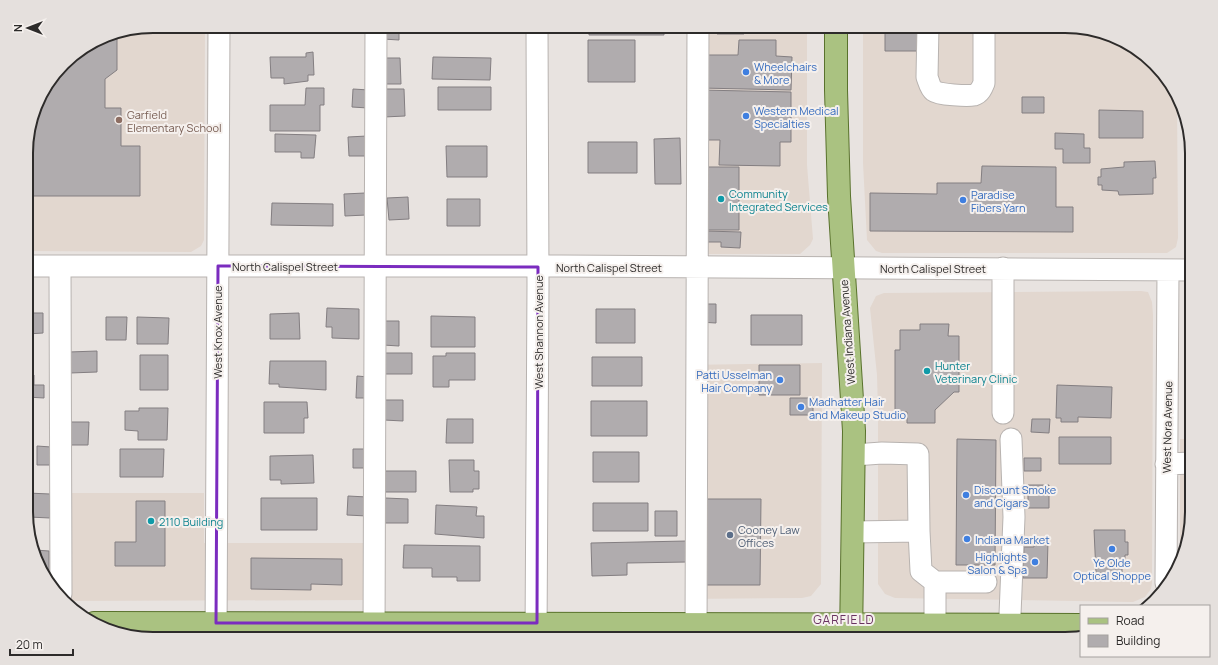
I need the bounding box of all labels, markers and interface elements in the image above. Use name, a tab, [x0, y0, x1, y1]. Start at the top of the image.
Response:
north arrow	[8, 8, 48, 48]
text: N	[10, 24, 25, 32]
place label: Wheelchairs & More	[754, 59, 817, 87]
marker: Wheelchairs & More	[741, 67, 751, 77]
place label: Western Medical Specialties	[754, 103, 839, 131]
place label: Garfield Elementary School	[127, 107, 222, 135]
marker: Western Medical Specialties	[741, 111, 751, 121]
marker: Garfield Elementary School	[114, 115, 124, 125]
place label: Community Integrated Services	[729, 186, 828, 214]
place label: Paradise Fibers Yarn	[971, 187, 1026, 215]
marker: Community Integrated Services	[716, 194, 726, 204]
marker: Paradise Fibers Yarn	[958, 195, 968, 205]
street label: North Calispel Street	[232, 259, 338, 274]
street label: North Calispel Street	[556, 260, 662, 275]
street label: North Calispel Street	[880, 261, 986, 276]
street label: West Shannon Avenue	[531, 275, 546, 389]
street label: West Indiana Avenue	[836, 278, 858, 385]
street label: West Knox Avenue	[210, 285, 225, 379]
place label: Hunter Veterinary Clinic	[935, 358, 1017, 386]
marker: Hunter Veterinary Clinic	[922, 366, 932, 376]
place label: Patti Usselman Hair Company	[696, 367, 772, 395]
marker: Patti Usselman Hair Company	[775, 375, 785, 385]
street label: West Nora Avenue	[1159, 380, 1175, 473]
place label: Madhatter Hair and Makeup Studio	[809, 394, 907, 422]
marker: Madhatter Hair and Makeup Studio	[796, 402, 806, 412]
place label: Discount Smoke and Cigars	[974, 482, 1057, 510]
marker: Discount Smoke and Cigars	[961, 490, 971, 500]
place label: 2110 Building	[159, 514, 223, 529]
marker: 2110 Building	[146, 516, 156, 526]
place label: Cooney Law Offices	[738, 522, 800, 550]
marker: Cooney Law Offices	[725, 530, 735, 540]
place label: Indiana Market	[975, 532, 1050, 547]
marker: Indiana Market	[962, 534, 972, 544]
marker: Ye Olde Optical Shoppe	[1107, 544, 1117, 554]
place label: Highlights Salon & Spa	[968, 549, 1027, 577]
place label: Ye Olde Optical Shoppe	[1073, 555, 1151, 583]
marker: Highlights Salon & Spa	[1030, 557, 1040, 567]
legend	[1080, 605, 1210, 657]
district label: GARFIELD	[813, 611, 875, 628]
text: Road	[1116, 612, 1144, 629]
scale bar	[10, 631, 73, 657]
text: Building	[1116, 632, 1160, 649]
text: 20 m	[16, 636, 43, 653]

